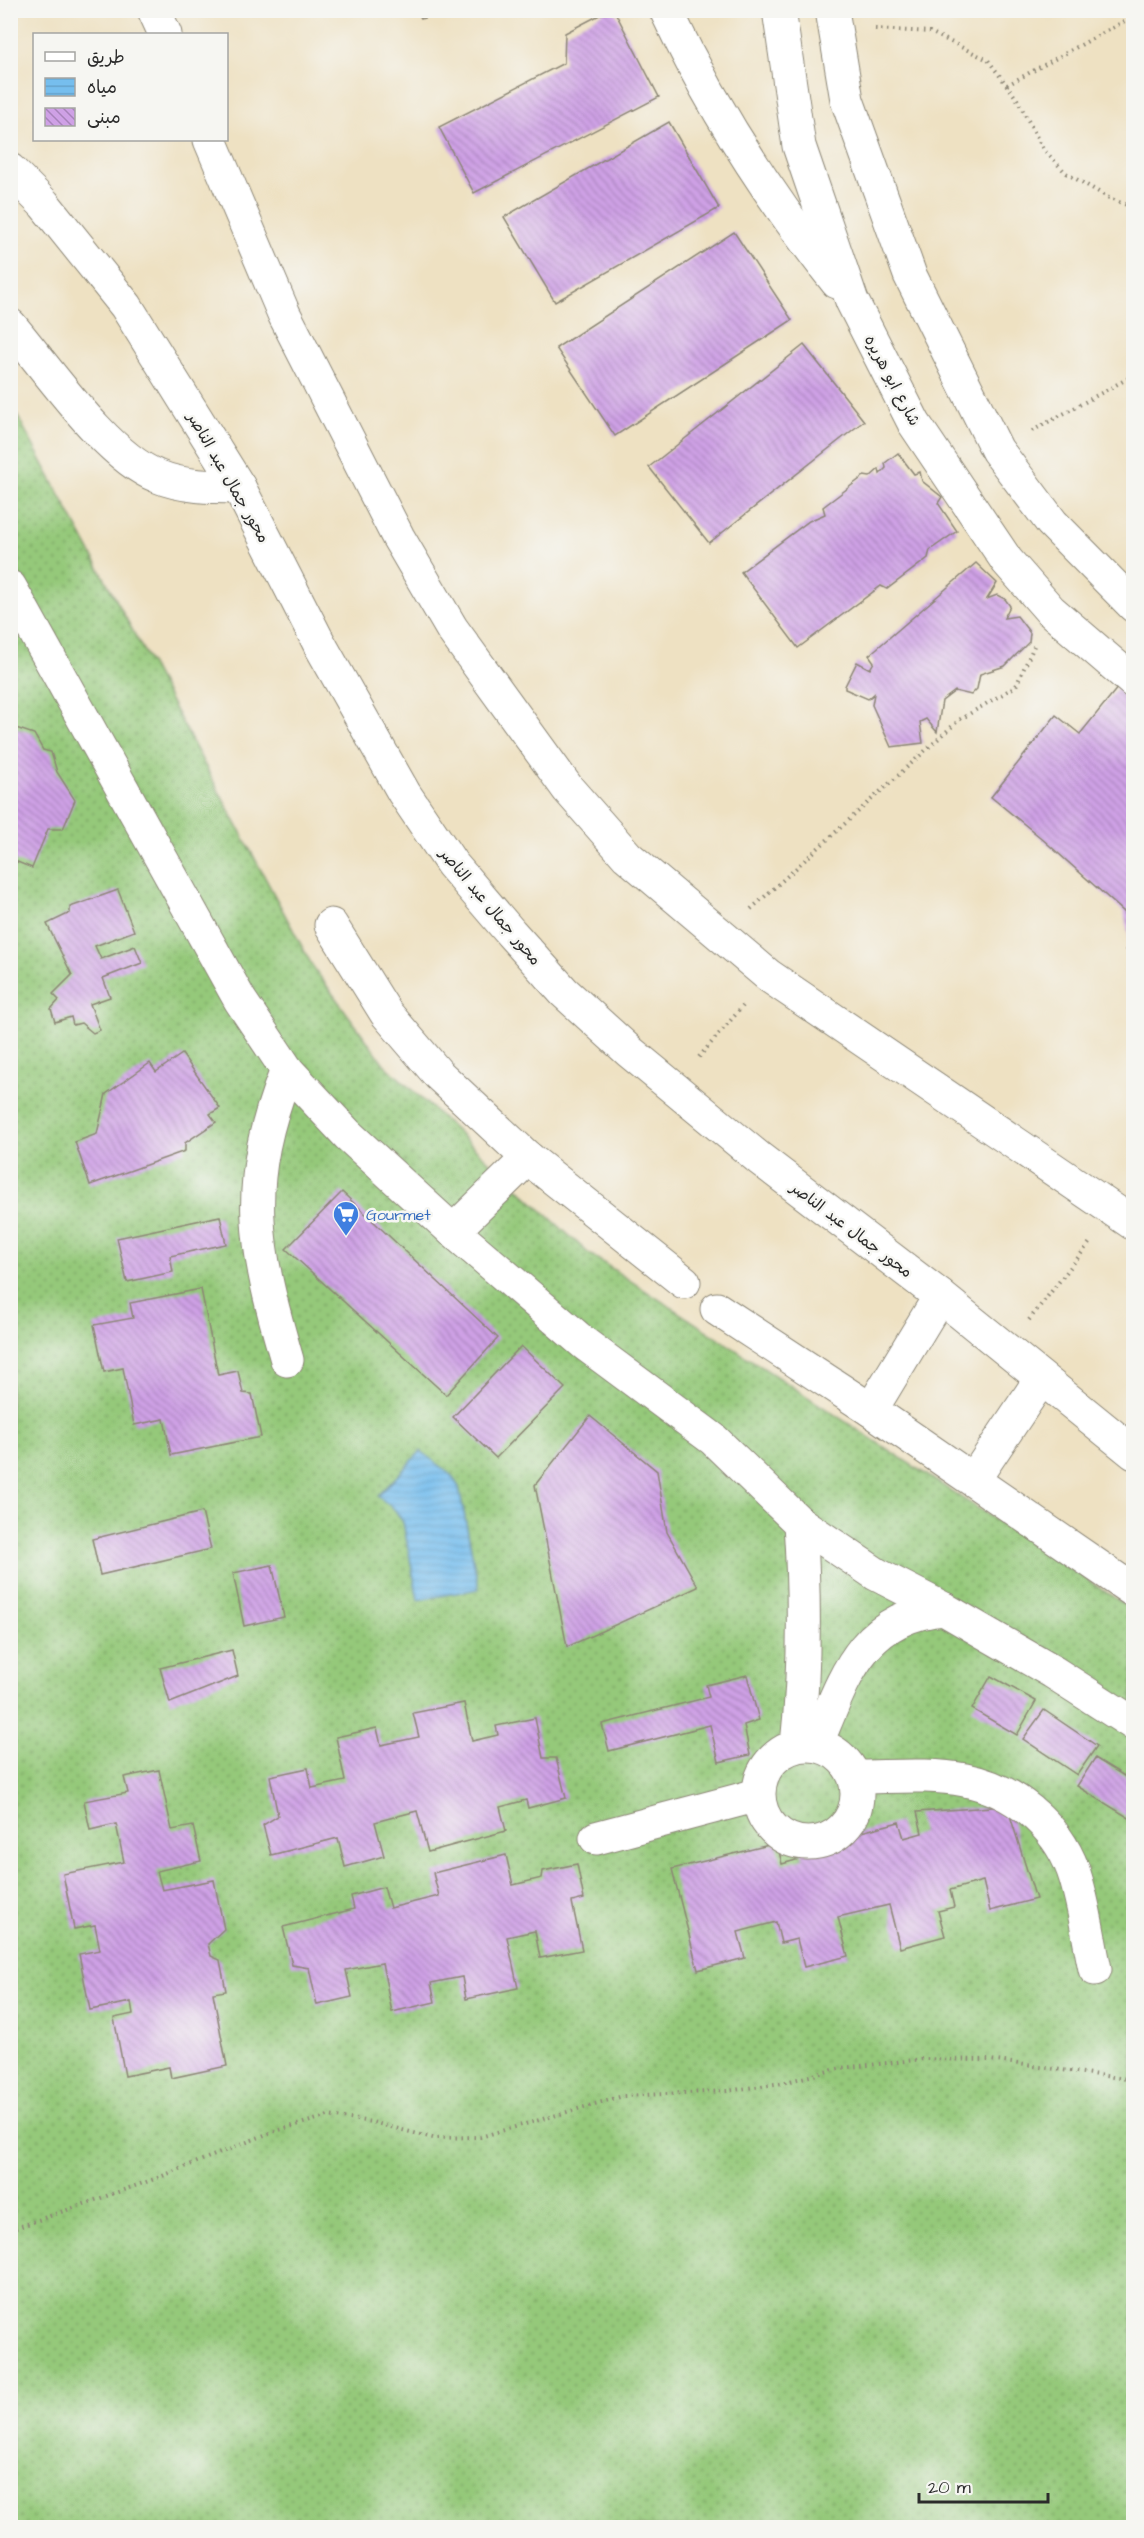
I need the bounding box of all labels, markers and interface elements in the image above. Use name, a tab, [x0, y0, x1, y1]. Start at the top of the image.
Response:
legend	[33, 33, 228, 141]
text: طريق	[87, 45, 125, 70]
text: مياه	[87, 75, 117, 100]
text: مبنى	[87, 105, 121, 130]
street label: شارع ابو هريره	[859, 331, 925, 430]
street label: محور جمال عبد الناصر	[181, 406, 275, 547]
street label: محور جمال عبد الناصر	[433, 842, 546, 970]
street label: محور جمال عبد الناصر	[784, 1175, 917, 1283]
supermarket icon: Gourmet	[331, 1199, 361, 1237]
place label: Gourmet	[366, 1204, 431, 1226]
scale bar	[919, 2466, 1048, 2504]
text: 20 m	[928, 2475, 971, 2500]

